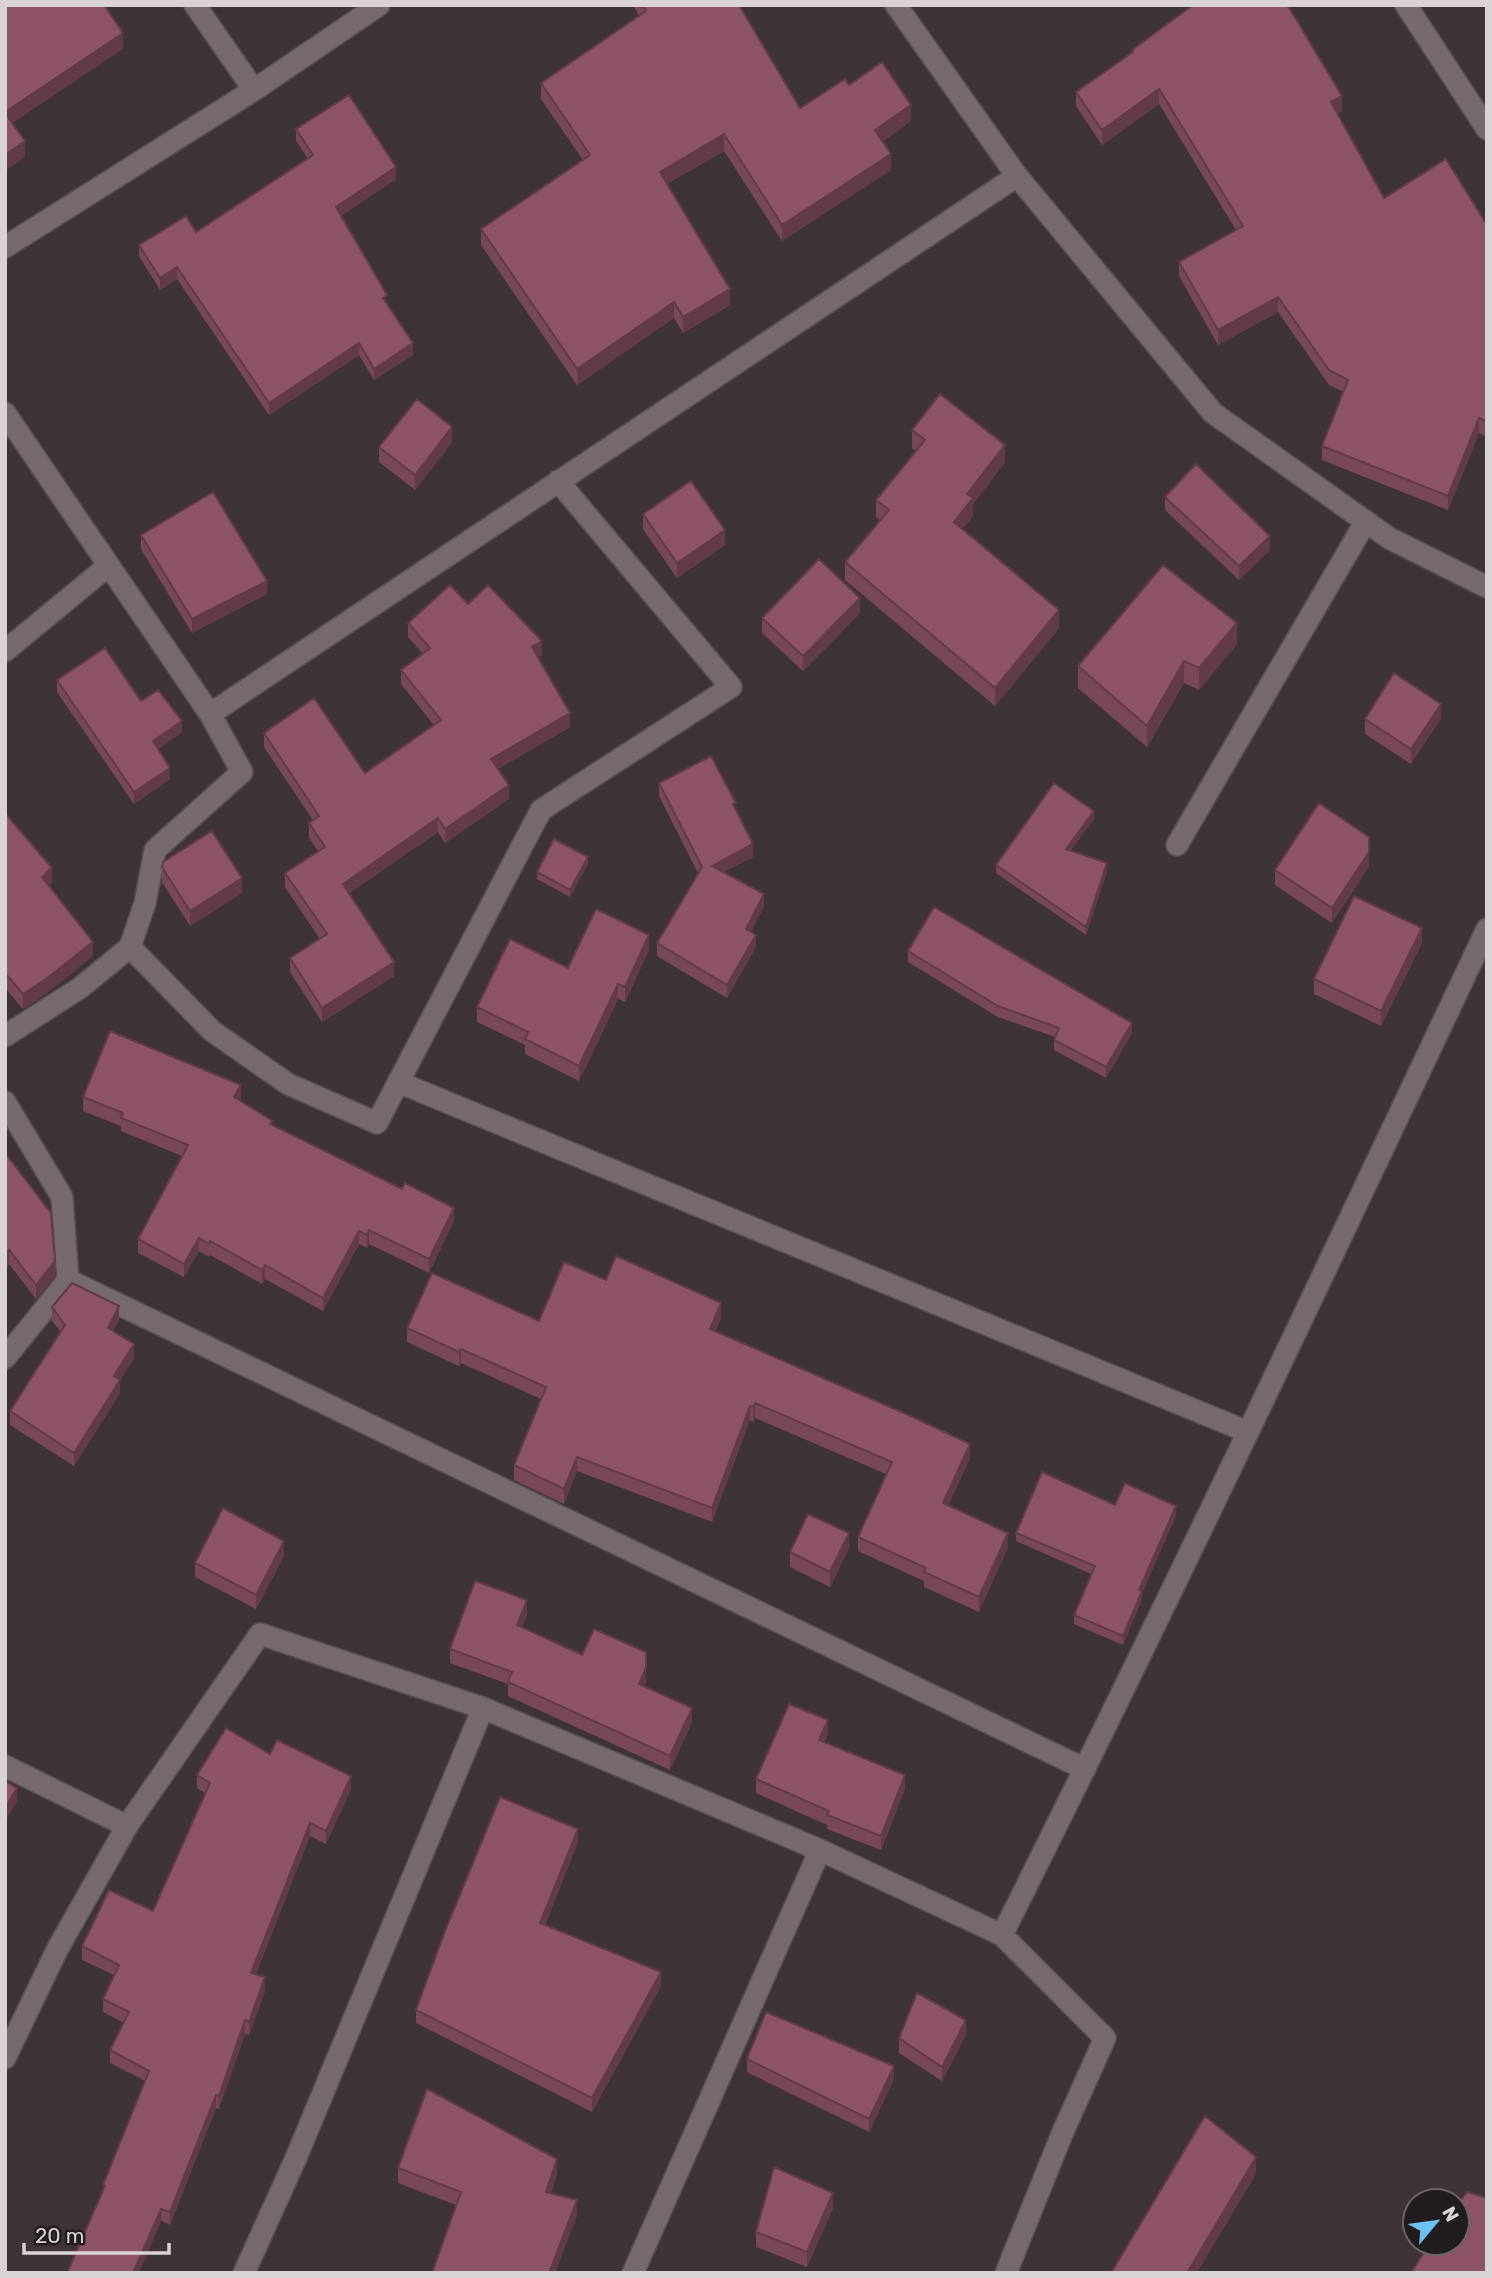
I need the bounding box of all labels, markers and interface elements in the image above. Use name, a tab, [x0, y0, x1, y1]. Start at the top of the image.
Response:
north arrow	[1401, 2187, 1471, 2257]
text: N	[1437, 2202, 1464, 2226]
scale bar	[24, 2212, 170, 2256]
text: 20 m	[35, 2223, 84, 2248]

